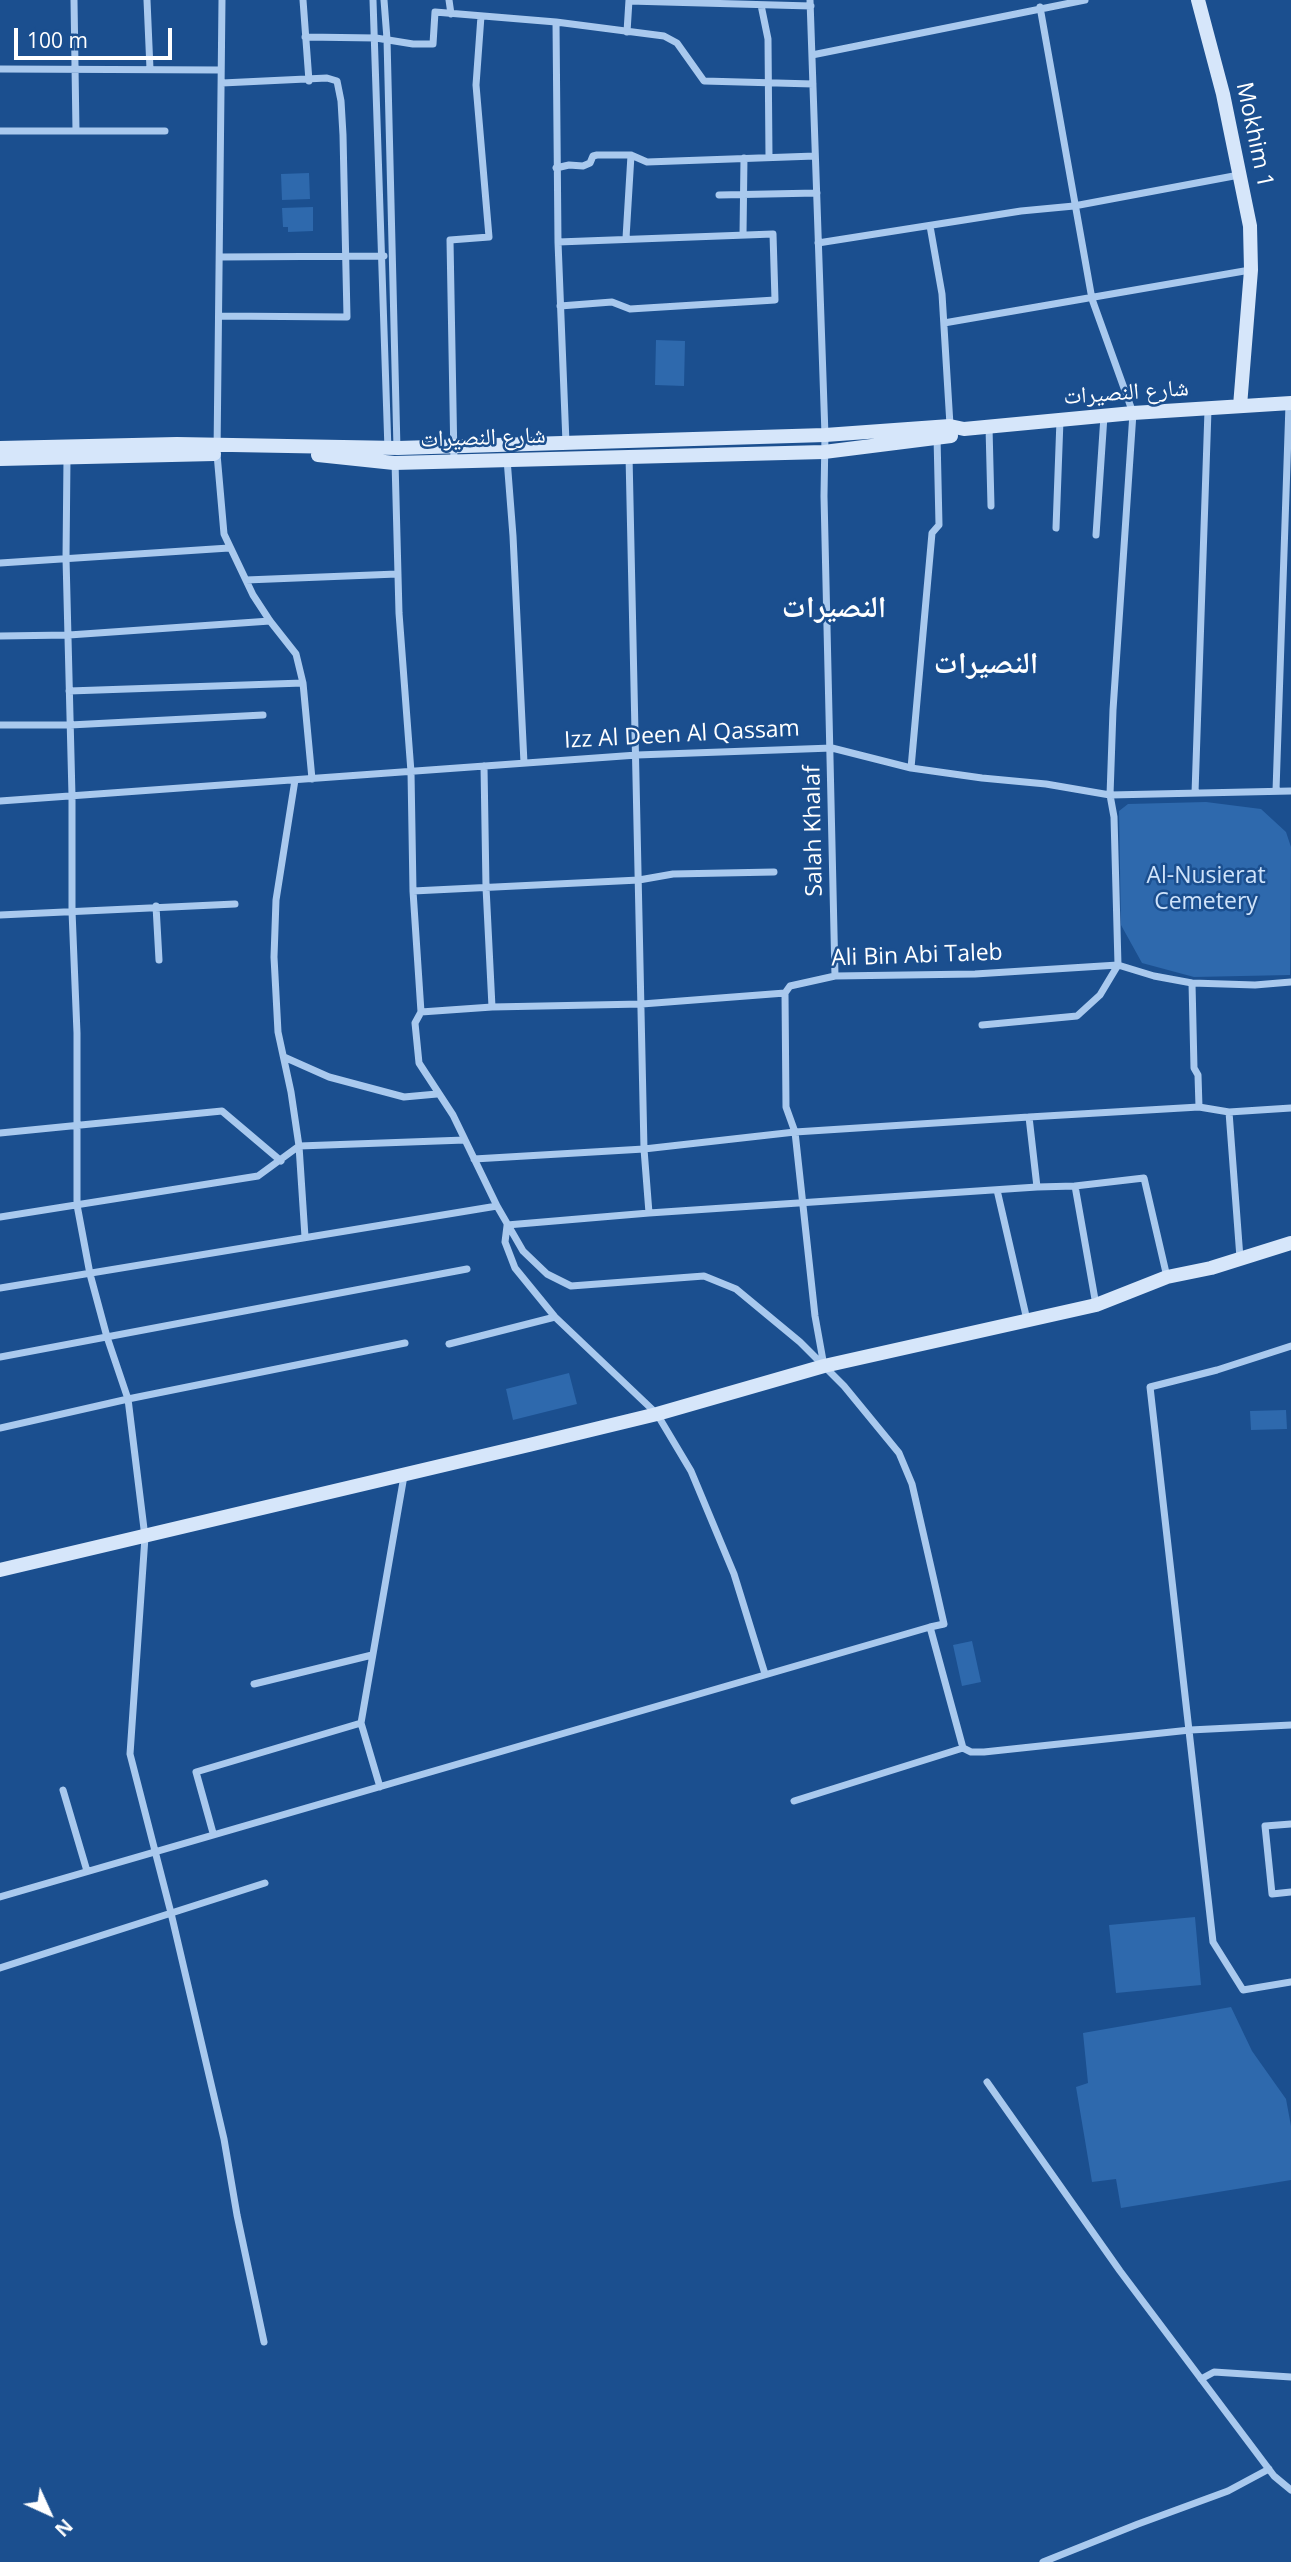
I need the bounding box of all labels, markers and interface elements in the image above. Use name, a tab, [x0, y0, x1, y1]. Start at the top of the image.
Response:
scale bar	[18, 14, 175, 58]
text: 100 m	[27, 26, 88, 54]
street label: Mokhim 1	[1229, 80, 1279, 190]
street label: شارع النصيرات	[1062, 375, 1190, 411]
street label: شارع النصيرات	[420, 422, 546, 454]
district label: النصيرات	[782, 590, 886, 626]
district label: النصيرات	[934, 646, 1038, 682]
street label: Izz Al Deen Al Qassam	[564, 715, 800, 755]
street label: Salah Khalaf	[799, 765, 829, 897]
park label: Al-Nusierat Cemetery	[1146, 862, 1266, 916]
street label: Ali Bin Abi Taleb	[831, 939, 1003, 973]
north arrow	[14, 2478, 84, 2548]
text: N	[49, 2513, 79, 2542]

